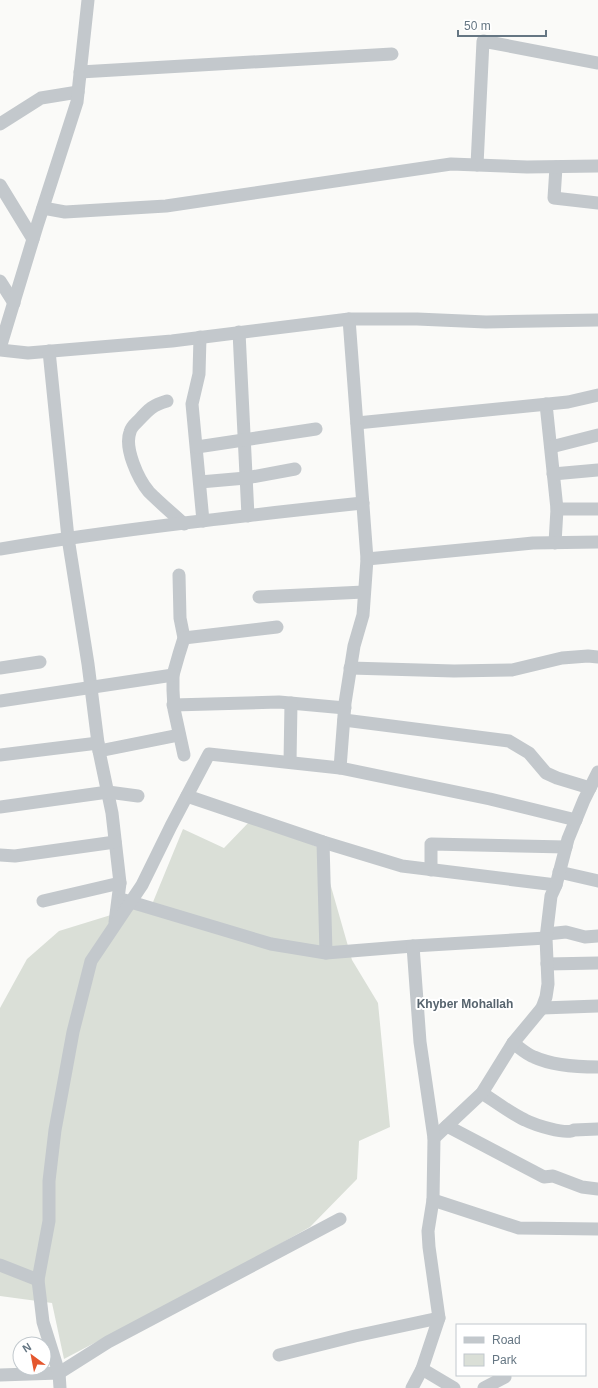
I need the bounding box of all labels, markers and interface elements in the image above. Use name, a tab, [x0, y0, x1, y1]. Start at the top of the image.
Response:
scale bar	[458, 12, 546, 38]
text: 50 m	[464, 19, 491, 33]
district label: Khyber Mohallah	[417, 997, 513, 1011]
legend	[456, 1324, 586, 1376]
text: Road	[492, 1333, 521, 1347]
north arrow	[12, 1336, 52, 1376]
text: N	[20, 1340, 33, 1355]
text: Park	[492, 1353, 518, 1367]

